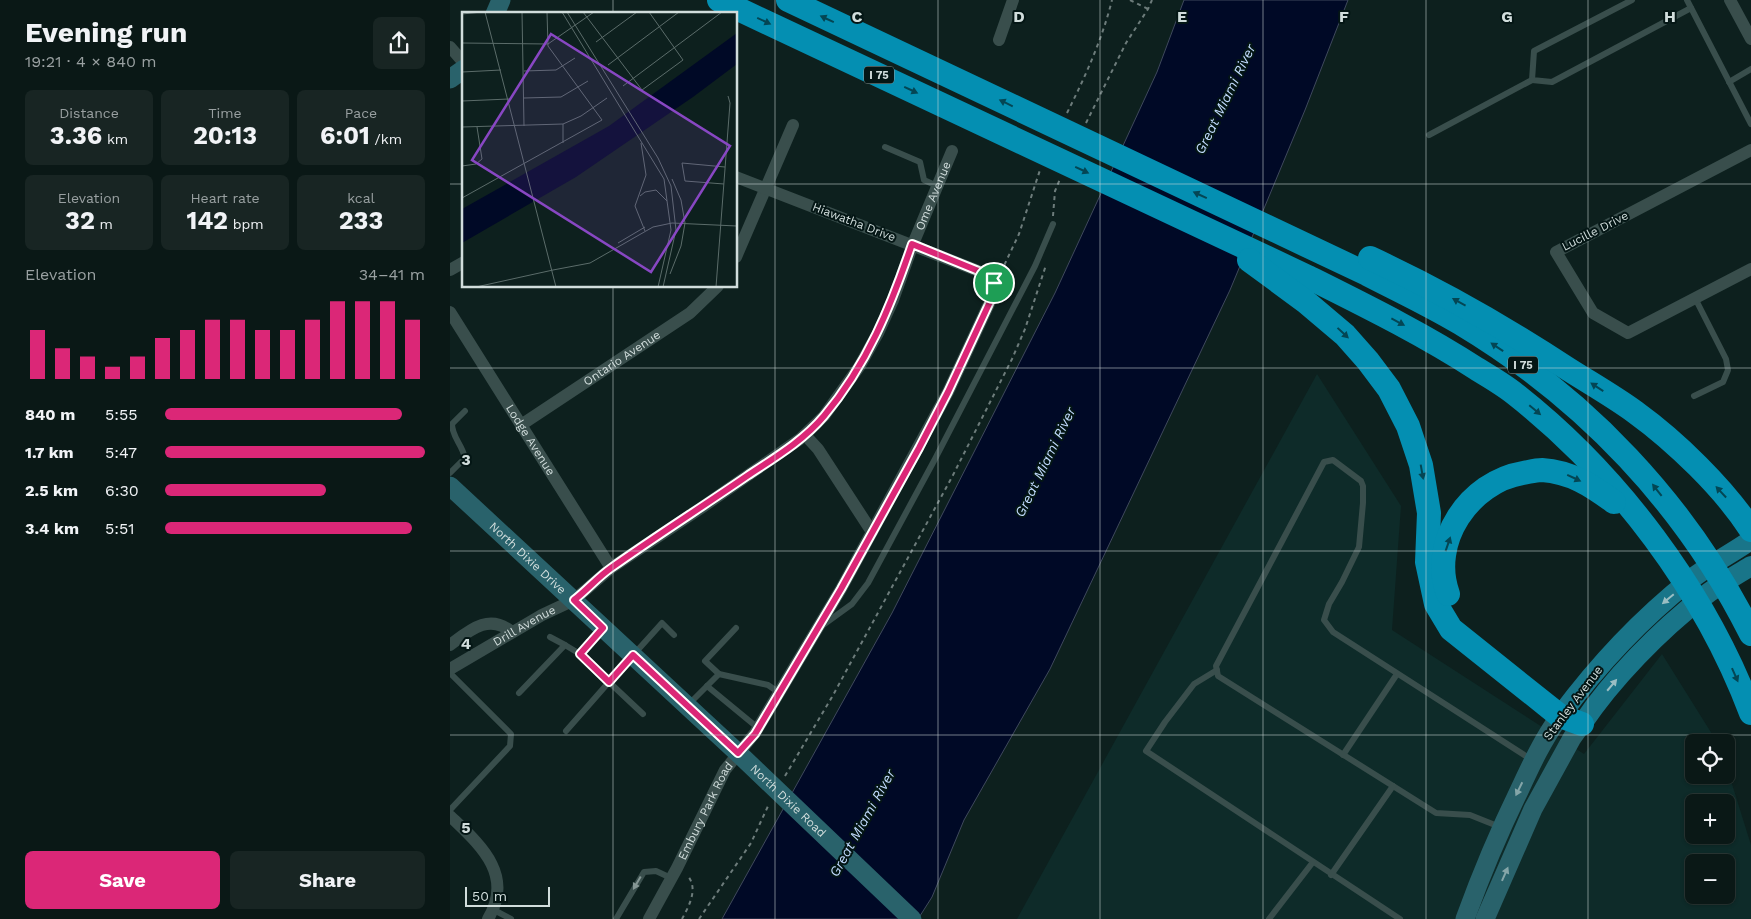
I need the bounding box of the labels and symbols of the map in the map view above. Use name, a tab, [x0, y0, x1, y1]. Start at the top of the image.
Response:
text: C	[852, 7, 863, 26]
text: D	[1013, 7, 1025, 26]
text: E	[1177, 7, 1187, 26]
text: F	[1339, 7, 1349, 26]
text: G	[1501, 7, 1513, 26]
text: H	[1664, 7, 1676, 26]
inset map	[462, 12, 738, 288]
one-way arrow	[820, 14, 834, 22]
one-way arrow	[757, 17, 771, 25]
water label: Great Miami River	[1191, 41, 1259, 157]
road number: I 75	[864, 66, 894, 84]
one-way arrow	[904, 86, 918, 94]
one-way arrow	[998, 99, 1013, 107]
street label: Ome Avenue	[912, 159, 954, 233]
one-way arrow	[1075, 166, 1090, 174]
one-way arrow	[1193, 190, 1207, 198]
street label: Hiawatha Drive	[810, 200, 898, 244]
street label: Lucille Drive	[1559, 208, 1631, 254]
pin	[973, 262, 1015, 304]
one-way arrow	[1452, 298, 1465, 307]
one-way arrow	[1392, 318, 1405, 327]
street label: Ontario Avenue	[581, 328, 663, 389]
one-way arrow	[1337, 328, 1349, 339]
one-way arrow	[1491, 342, 1504, 352]
road number: I 75	[1508, 356, 1538, 374]
one-way arrow	[1590, 383, 1604, 392]
street label: Lodge Avenue	[503, 402, 558, 478]
water label: Great Miami River	[1011, 404, 1079, 520]
one-way arrow	[1528, 405, 1541, 416]
text: 3	[461, 450, 471, 469]
one-way arrow	[1419, 465, 1427, 481]
one-way arrow	[1567, 474, 1581, 482]
one-way arrow	[1652, 483, 1662, 497]
one-way arrow	[1715, 486, 1727, 498]
street label: North Dixie Drive	[487, 519, 569, 597]
one-way arrow	[1444, 536, 1452, 551]
one-way arrow	[1662, 593, 1675, 604]
street label: Drill Avenue	[491, 603, 558, 649]
text: 4	[461, 634, 471, 653]
street label: Stanley Avenue	[1541, 663, 1605, 743]
one-way arrow	[1731, 668, 1739, 682]
one-way arrow	[1606, 679, 1617, 692]
street label: Embury Park Road	[675, 759, 736, 862]
street label: North Dixie Road	[748, 762, 829, 840]
water label: Great Miami River	[826, 766, 898, 880]
one-way arrow	[1515, 782, 1523, 797]
text: 5	[461, 818, 471, 837]
one-way arrow	[1501, 867, 1509, 881]
one-way arrow	[633, 876, 642, 889]
scale bar	[465, 884, 550, 907]

